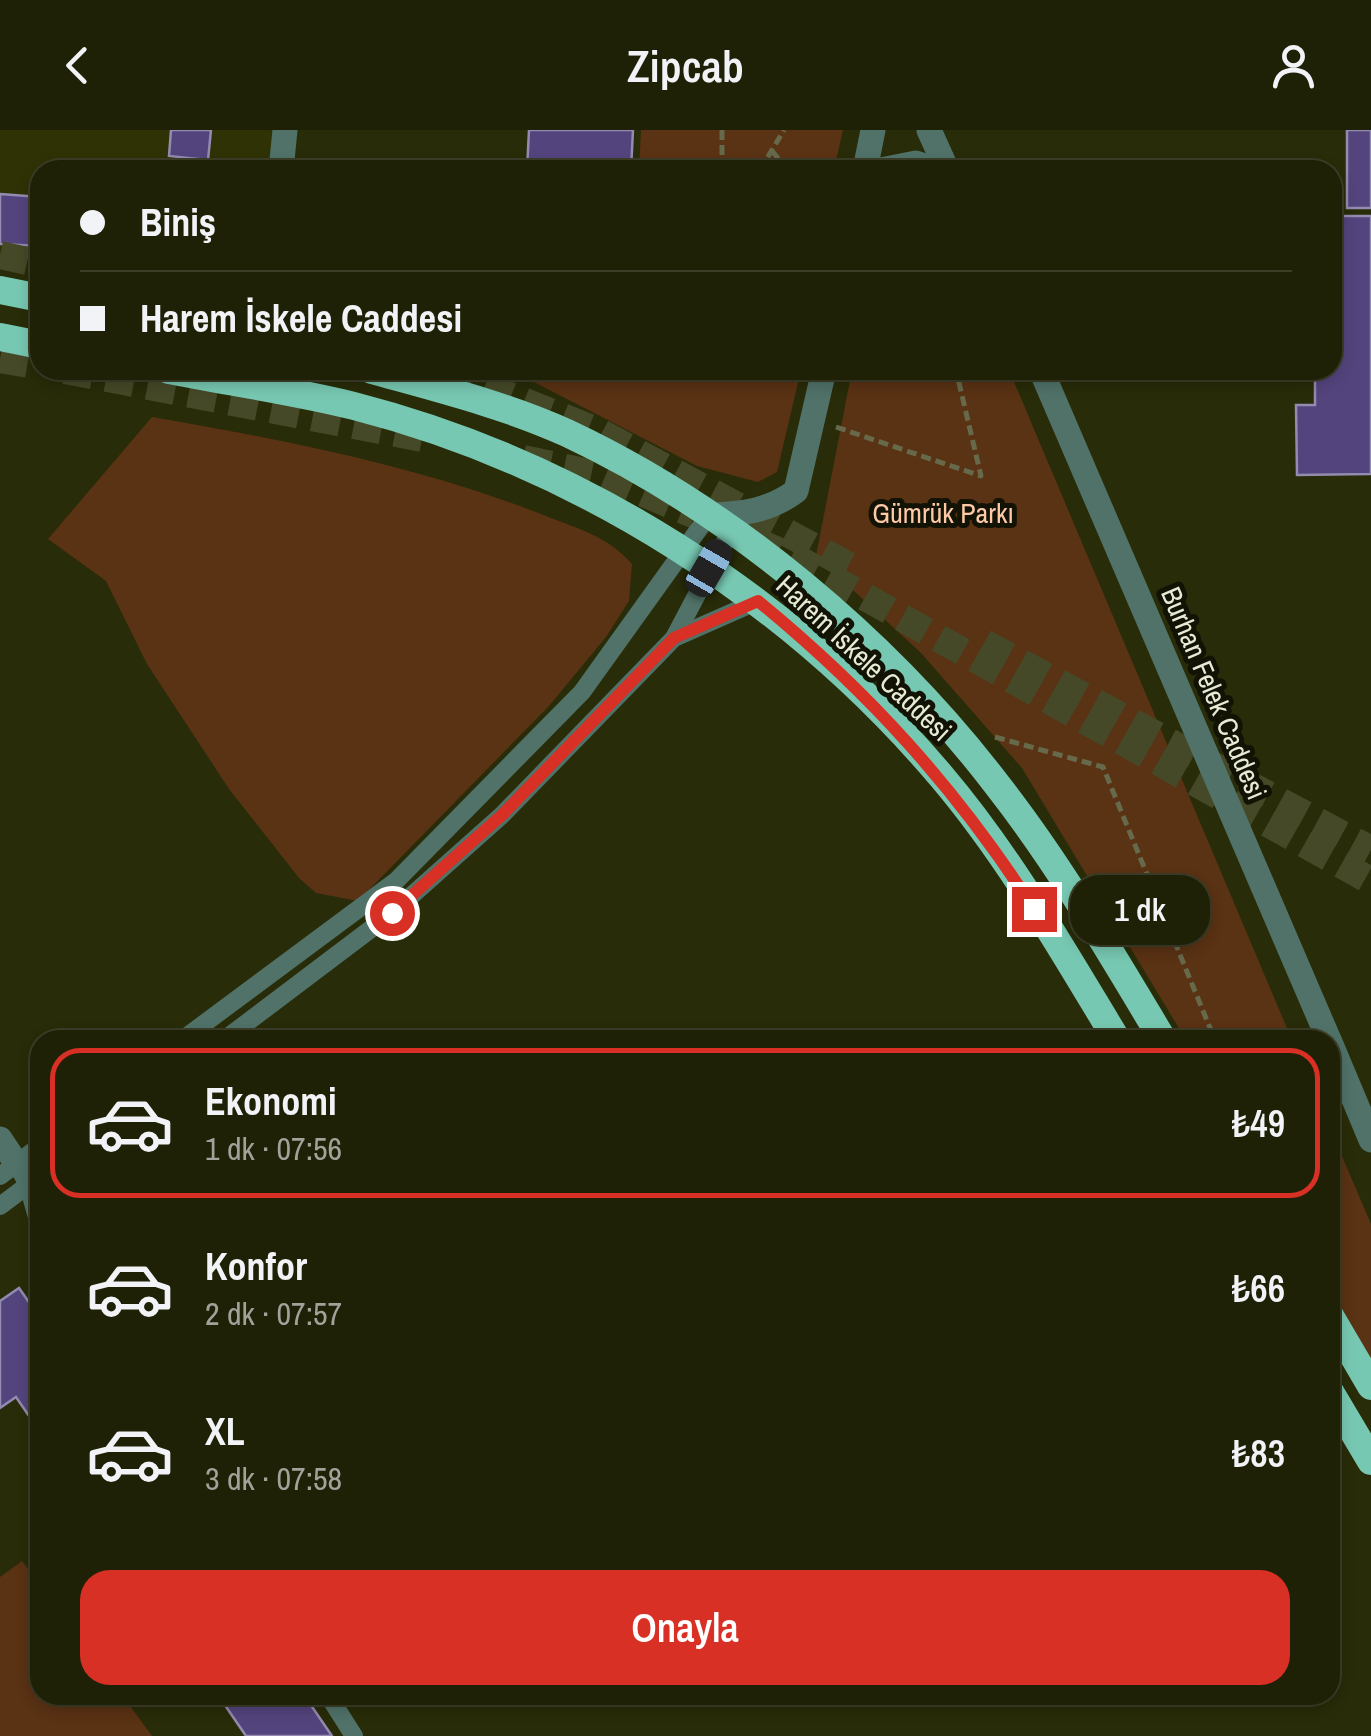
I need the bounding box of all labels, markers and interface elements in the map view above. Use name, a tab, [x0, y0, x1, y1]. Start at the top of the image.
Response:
text: Zipcab	[627, 35, 744, 96]
icon: back	[50, 38, 105, 93]
icon: person	[1266, 38, 1321, 93]
text: Biniş	[140, 197, 216, 248]
text: Harem İskele Caddesi	[140, 293, 462, 344]
park label: Gümrük Parkı	[872, 494, 1014, 532]
car	[681, 535, 737, 601]
street label: Harem İskele Caddesi	[768, 567, 960, 749]
street label: Burhan Felek Caddesi	[1152, 581, 1276, 805]
callout: 1 dk	[1069, 874, 1209, 944]
route end	[1012, 887, 1057, 932]
text: 1 dk	[1114, 888, 1166, 931]
route start	[370, 891, 415, 936]
text: Ekonomi	[205, 1076, 337, 1127]
icon: car	[85, 1078, 175, 1168]
text: ₺49	[1232, 1098, 1285, 1149]
text: 1 dk · 07:56	[205, 1127, 342, 1170]
text: Konfor	[205, 1241, 307, 1292]
icon: car	[85, 1243, 175, 1333]
text: ₺66	[1232, 1263, 1285, 1314]
text: 2 dk · 07:57	[205, 1292, 342, 1335]
text: XL	[205, 1406, 245, 1457]
icon: car	[85, 1408, 175, 1498]
text: ₺83	[1232, 1428, 1285, 1479]
text: 3 dk · 07:58	[205, 1457, 342, 1500]
button: Onayla	[80, 1570, 1290, 1685]

